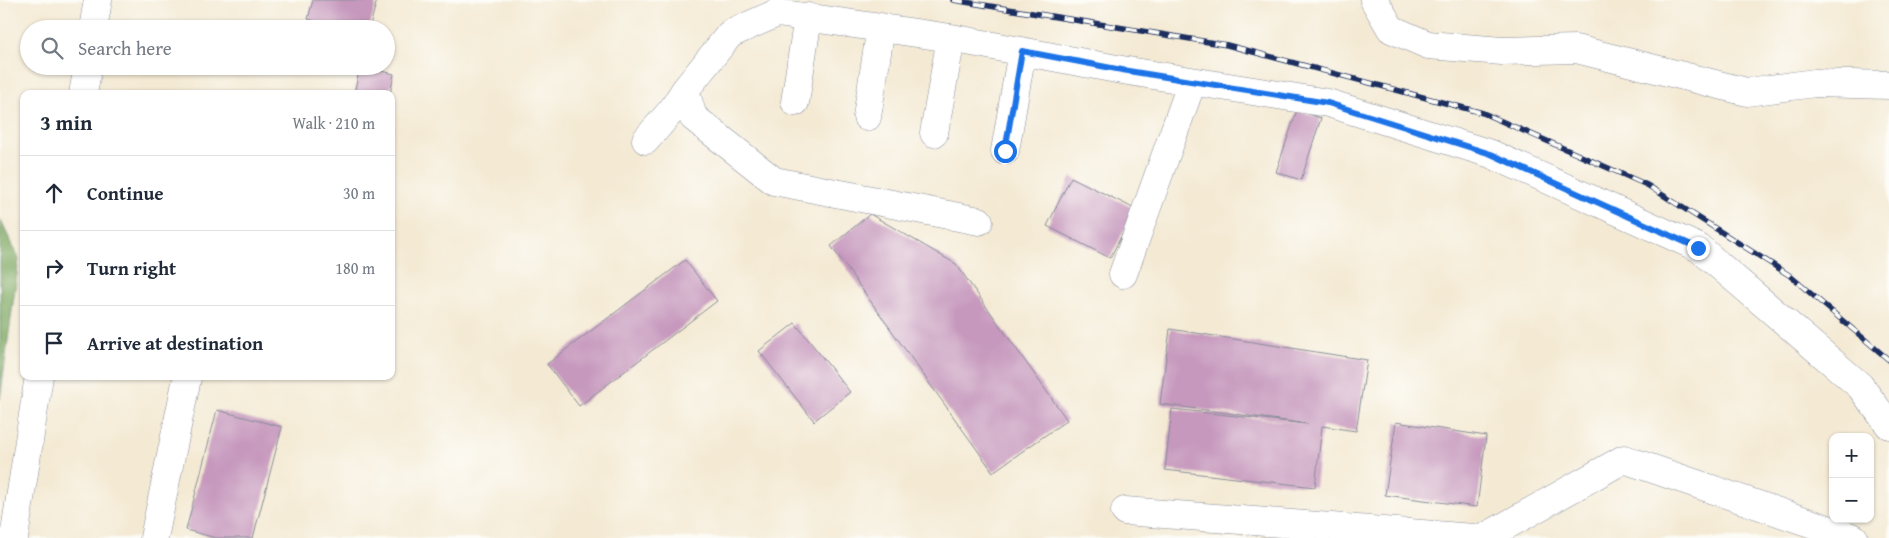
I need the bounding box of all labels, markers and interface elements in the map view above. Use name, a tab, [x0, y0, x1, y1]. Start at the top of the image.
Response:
search box	[20, 20, 395, 75]
icon: search	[38, 34, 66, 62]
text: Search here	[78, 34, 172, 62]
text: 3 min	[40, 107, 92, 138]
text: Walk · 210 m	[292, 111, 375, 135]
route start	[994, 140, 1017, 163]
icon: ahead	[40, 179, 68, 207]
text: Continue	[87, 179, 164, 207]
text: 30 m	[343, 181, 375, 205]
route end	[1687, 237, 1710, 260]
icon: right	[40, 254, 68, 282]
text: Turn right	[87, 254, 176, 282]
text: 180 m	[335, 256, 375, 280]
icon: arrive	[40, 329, 68, 357]
text: Arrive at destination	[87, 329, 263, 357]
map controls	[1829, 433, 1874, 523]
button: +	[1829, 433, 1874, 478]
button: −	[1829, 478, 1874, 523]

